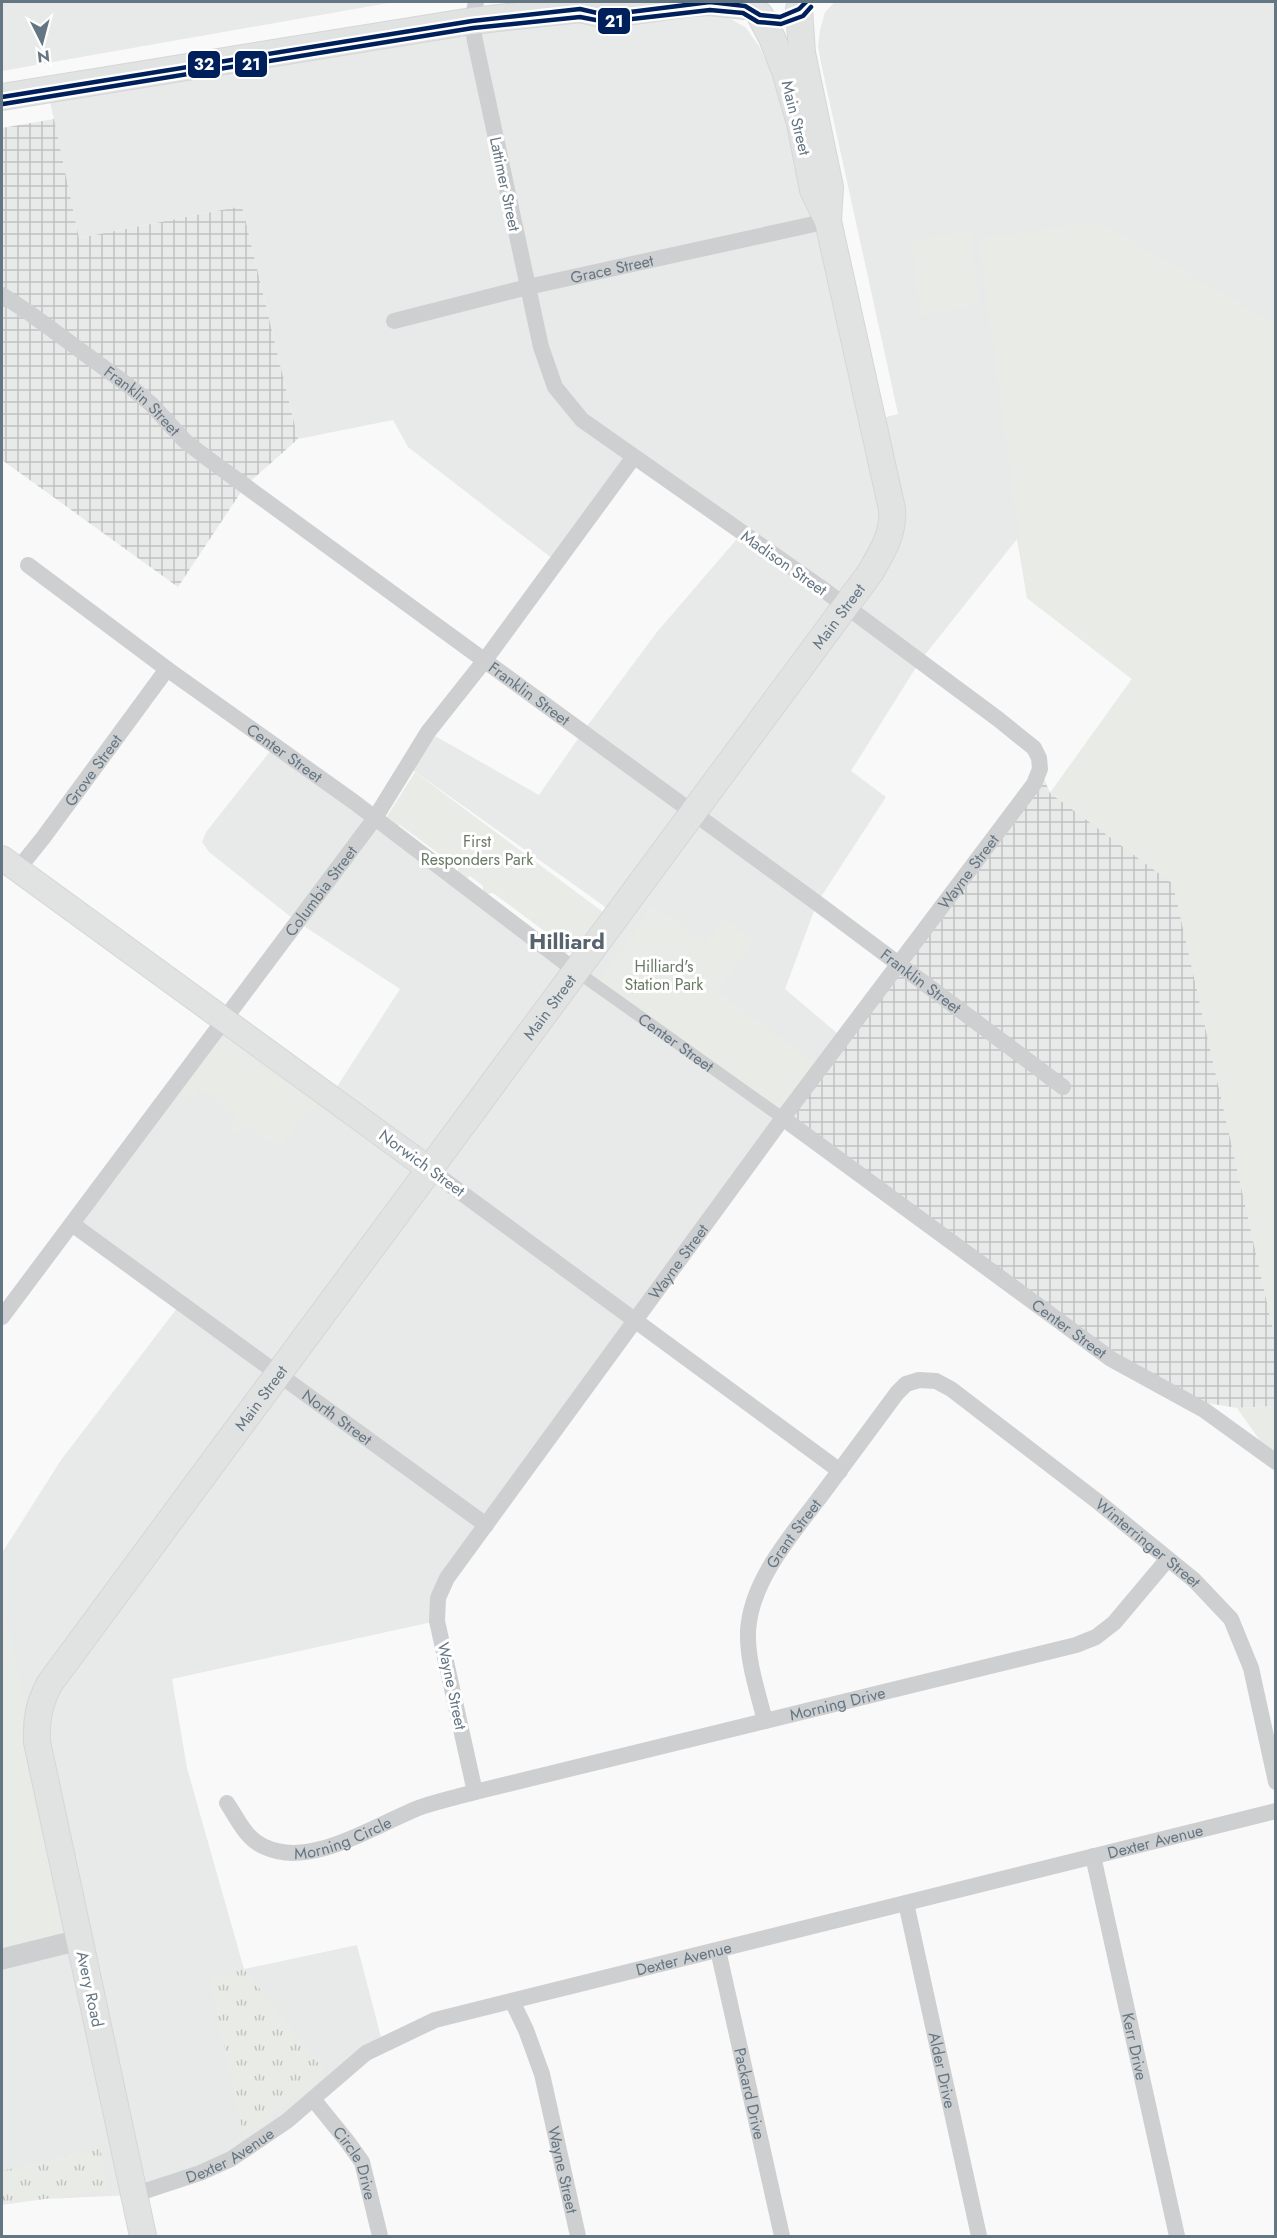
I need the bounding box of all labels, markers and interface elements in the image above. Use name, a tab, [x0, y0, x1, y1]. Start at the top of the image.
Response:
line badge: 21	[597, 7, 631, 35]
text: 21	[605, 10, 623, 33]
north arrow	[12, 12, 72, 72]
text: N	[36, 44, 51, 69]
line badge: 32	[187, 50, 221, 79]
line badge: 21	[234, 50, 268, 78]
text: 32	[194, 53, 214, 76]
text: 21	[242, 53, 260, 76]
street label: Main Street	[776, 78, 816, 158]
street label: Lattimer Street	[484, 135, 526, 233]
street label: Grace Street	[568, 248, 656, 289]
street label: Franklin Street	[100, 360, 186, 441]
street label: Madison Street	[736, 525, 832, 601]
street label: Main Street	[806, 578, 870, 654]
street label: Franklin Street	[484, 656, 575, 731]
street label: Center Street	[242, 718, 327, 788]
street label: Grove Street	[59, 729, 127, 811]
street label: Wayne Street	[932, 829, 1004, 914]
park label: First Responders Park	[421, 830, 534, 871]
street label: Columbia Street	[279, 840, 362, 941]
district label: Hilliard	[529, 925, 605, 957]
street label: Franklin Street	[876, 943, 967, 1019]
park label: Hilliard's Station Park	[625, 955, 704, 996]
street label: Main Street	[518, 969, 581, 1044]
street label: Center Street	[634, 1007, 719, 1077]
street label: Norwich Street	[374, 1124, 470, 1202]
street label: Wayne Street	[643, 1219, 714, 1304]
street label: Center Street	[1027, 1293, 1112, 1364]
street label: Main Street	[229, 1360, 293, 1435]
street label: North Street	[297, 1383, 377, 1450]
street label: Winterringer Street	[1090, 1493, 1206, 1592]
street label: Grant Street	[760, 1494, 826, 1573]
street label: Wayne Street	[432, 1640, 472, 1732]
street label: Morning Drive	[787, 1681, 888, 1726]
street label: Morning Circle	[293, 1810, 395, 1865]
street label: Dexter Avenue	[1105, 1818, 1205, 1864]
street label: Dexter Avenue	[633, 1935, 734, 1981]
street label: Avery Road	[71, 1949, 109, 2029]
street label: Kerr Drive	[1116, 2011, 1154, 2082]
street label: Alder Drive	[923, 2030, 962, 2110]
street label: Packard Drive	[729, 2045, 772, 2142]
street label: Circle Drive	[328, 2121, 382, 2202]
street label: Dexter Avenue	[183, 2122, 278, 2188]
street label: Wayne Street	[542, 2124, 584, 2216]

